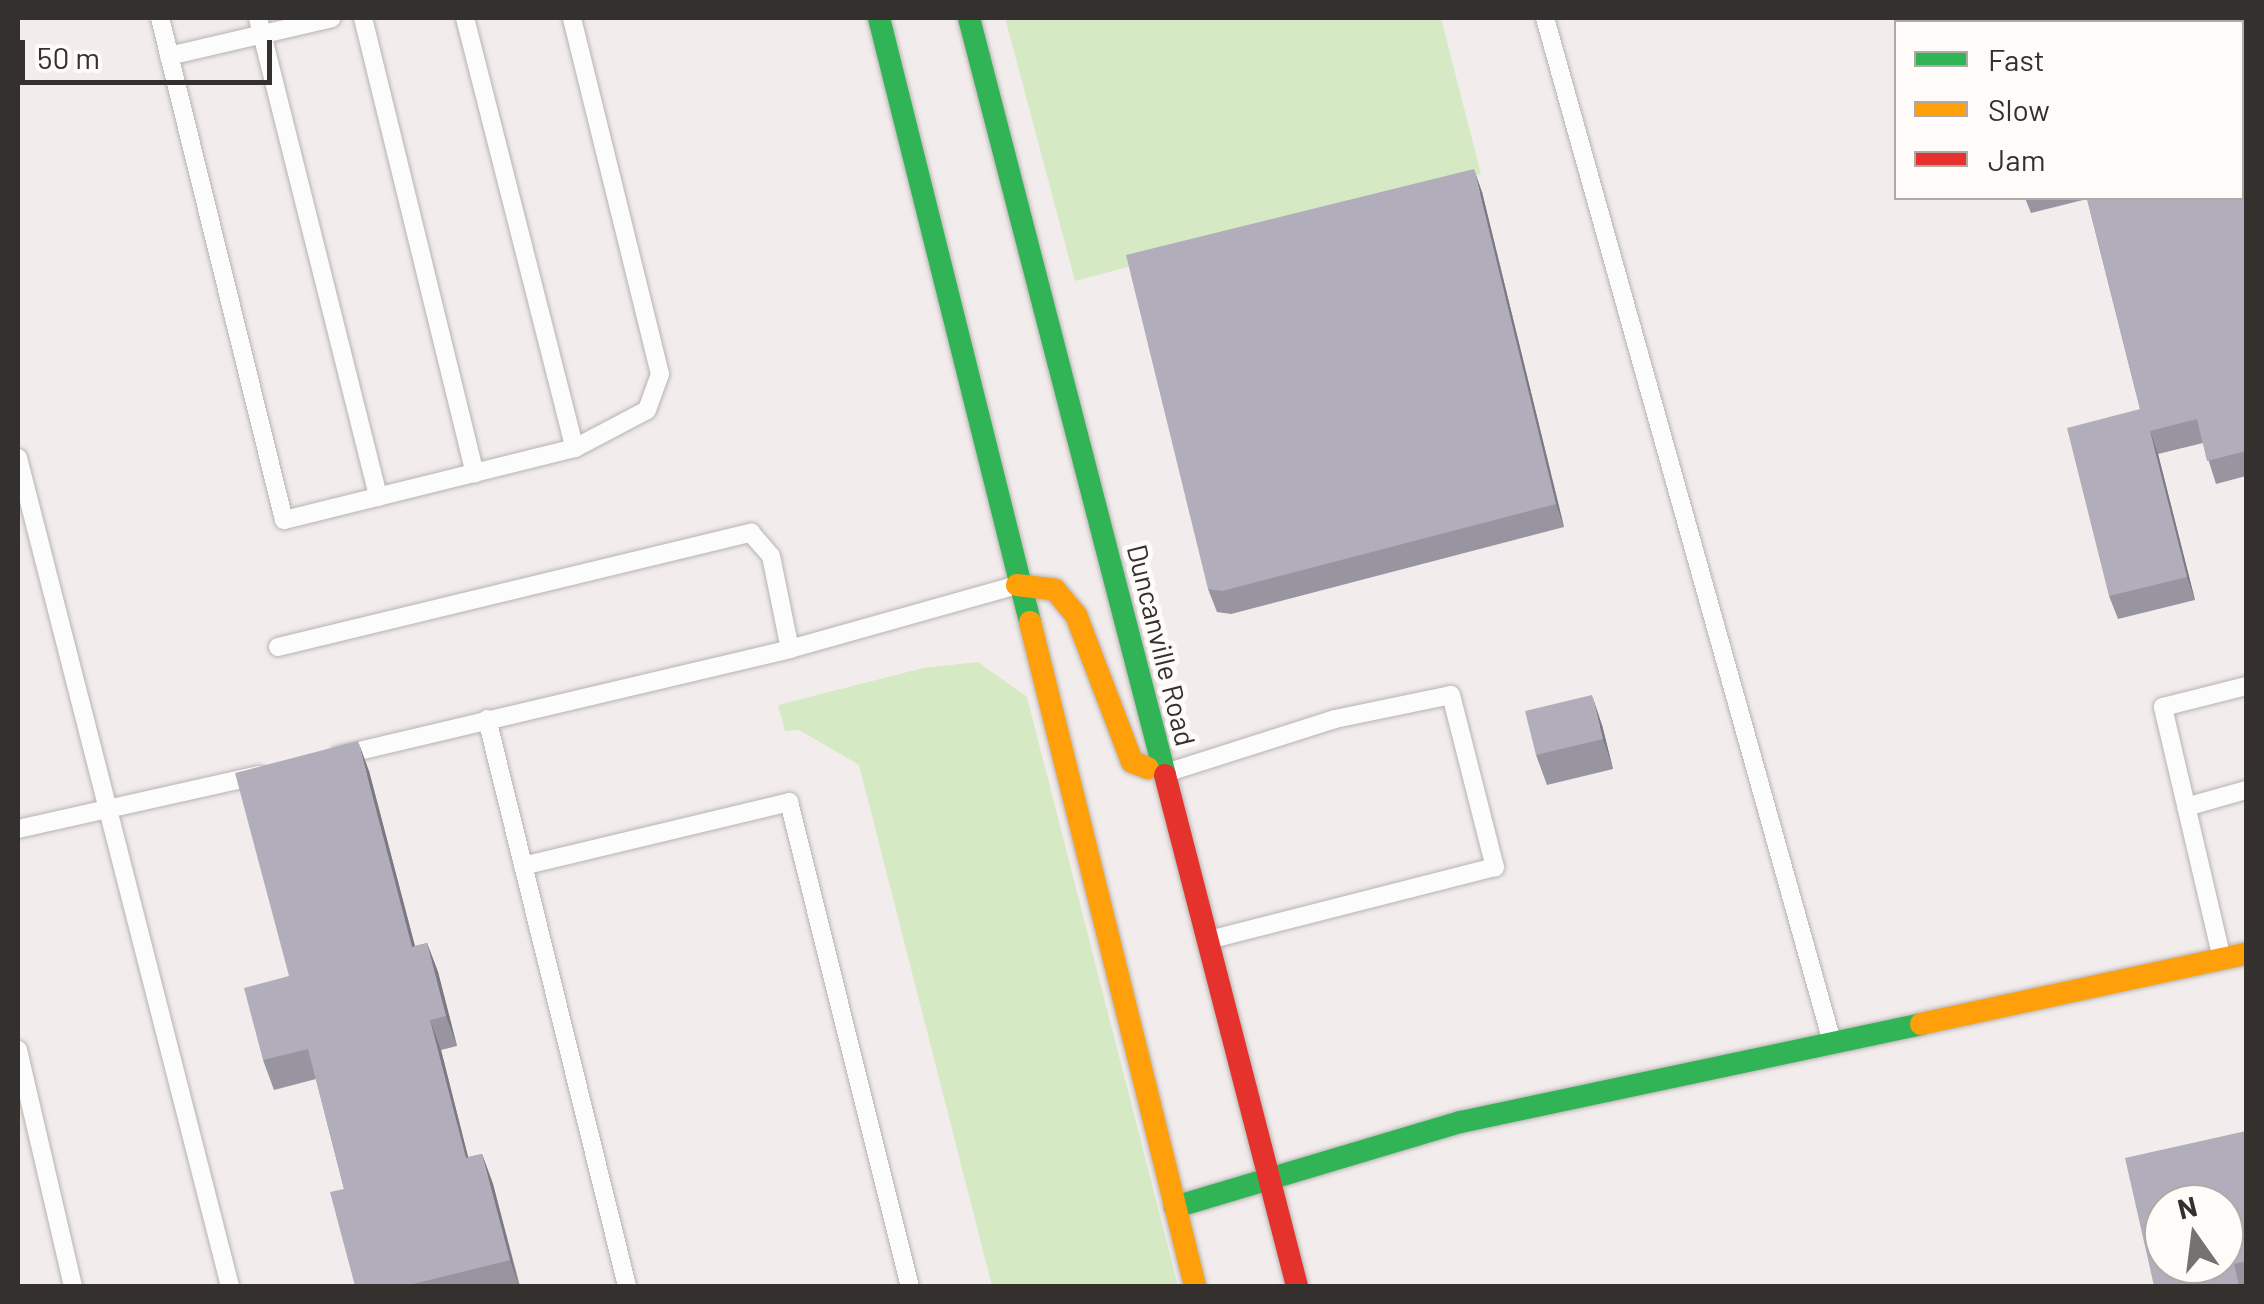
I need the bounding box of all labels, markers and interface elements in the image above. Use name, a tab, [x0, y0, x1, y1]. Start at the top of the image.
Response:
scale bar	[25, 20, 278, 82]
legend	[1894, 20, 2244, 200]
text: 50 m	[37, 39, 100, 75]
text: Fast	[1988, 41, 2045, 77]
text: Slow	[1988, 91, 2050, 127]
text: Jam	[1988, 141, 2045, 177]
street label: Duncanville Road	[1121, 541, 1203, 749]
north arrow	[2144, 1184, 2244, 1284]
text: N	[2174, 1188, 2200, 1226]

